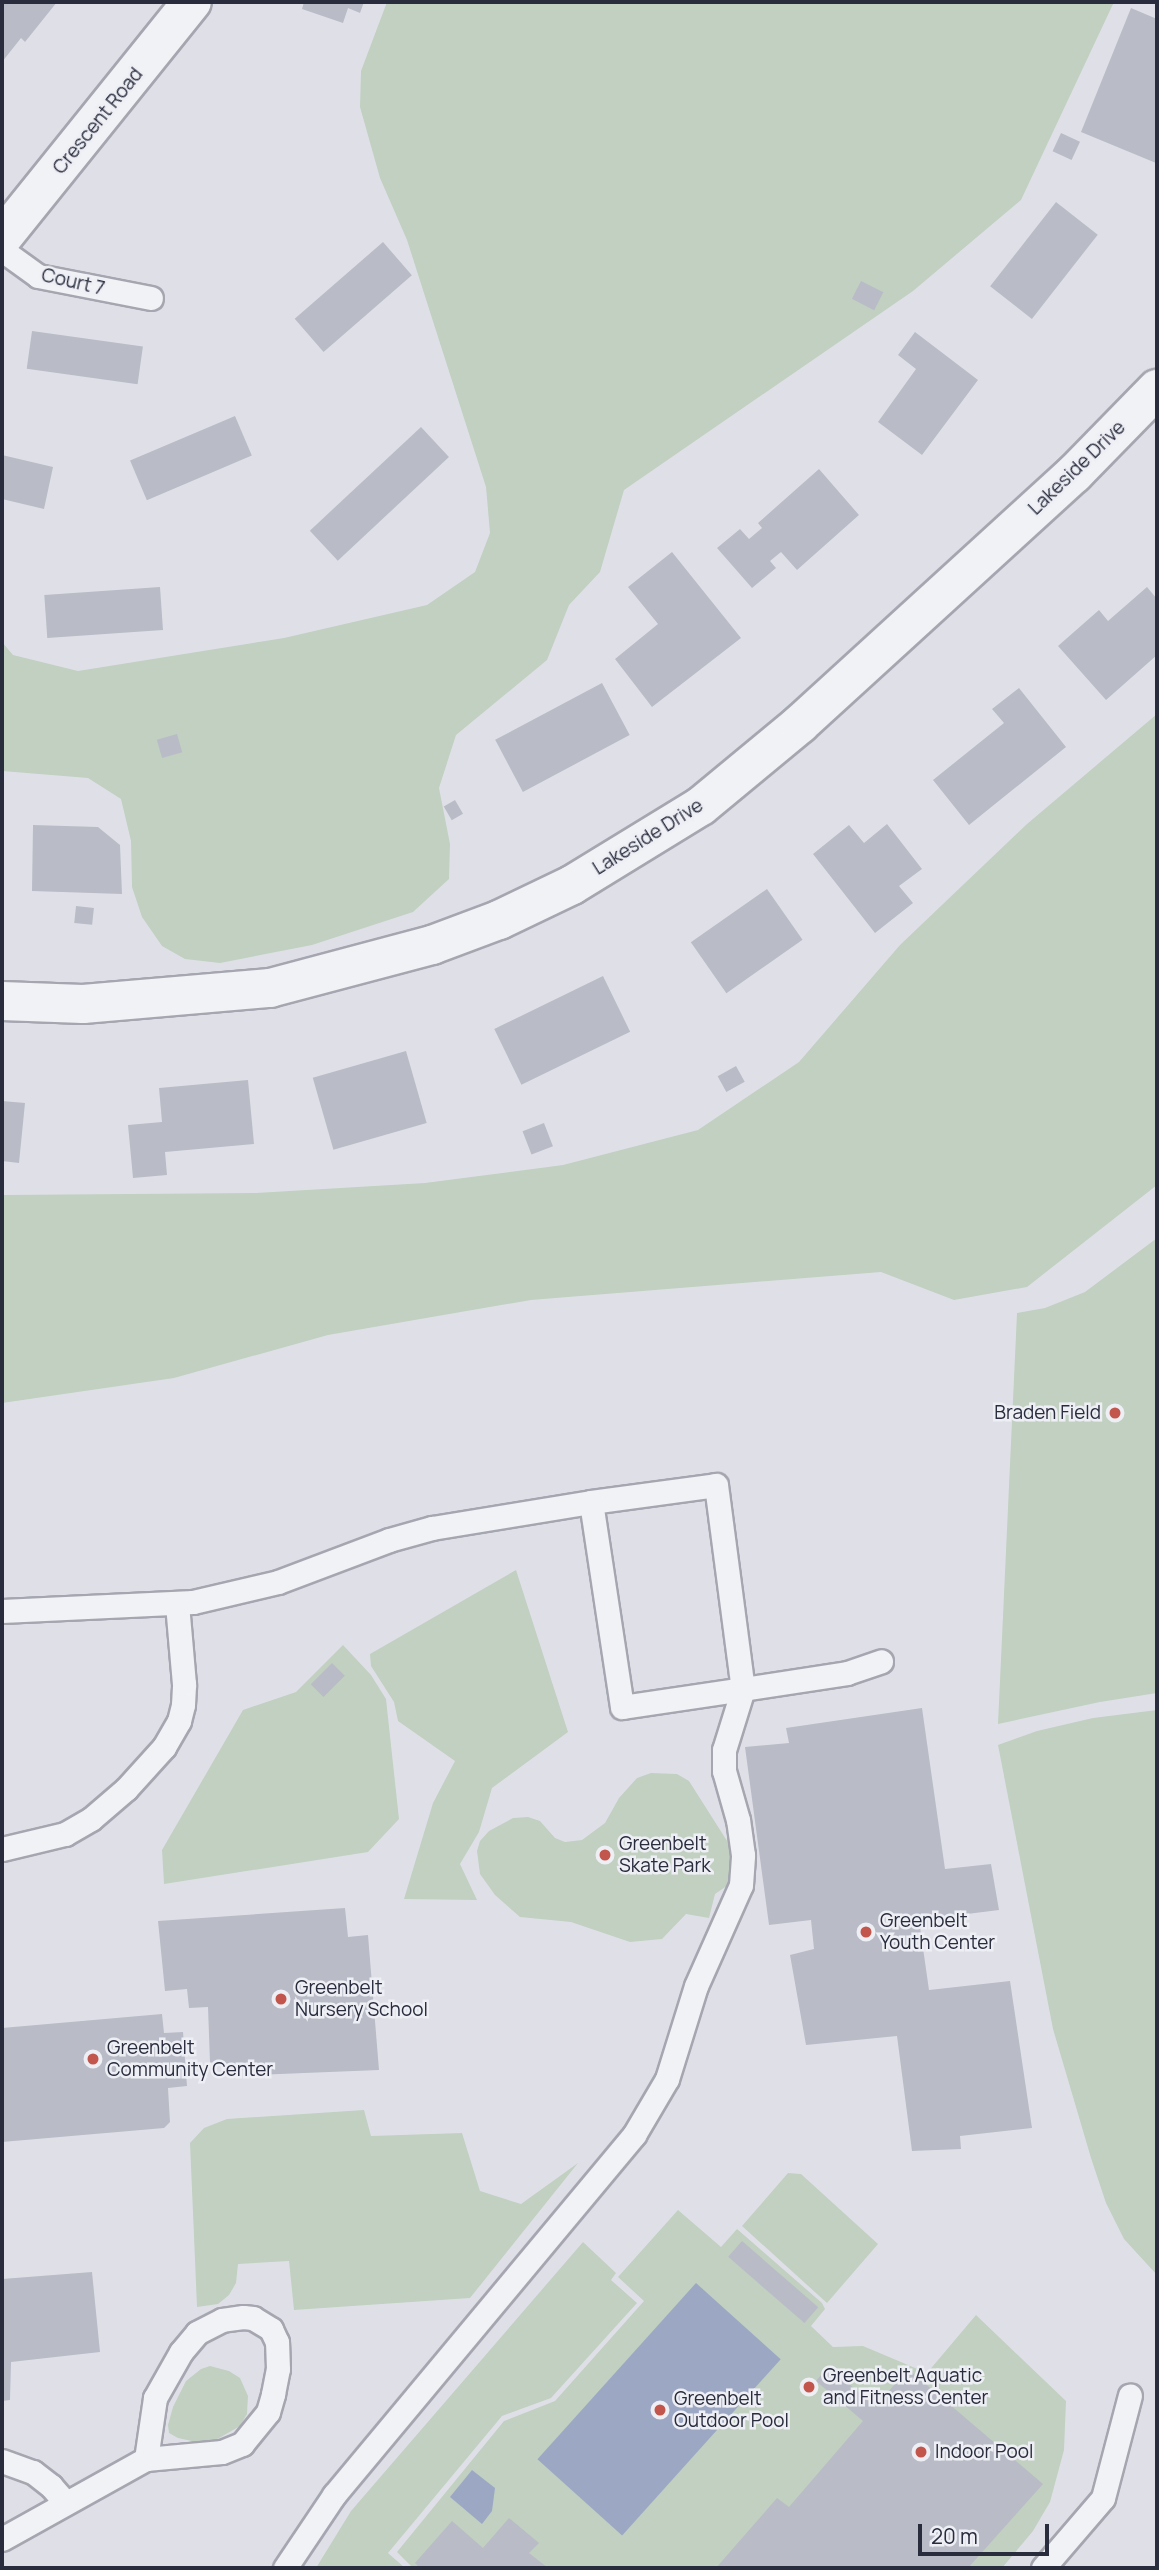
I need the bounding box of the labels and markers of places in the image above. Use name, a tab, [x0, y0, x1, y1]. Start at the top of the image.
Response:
place label: Braden Field	[994, 1402, 1101, 1424]
marker: Braden Field	[1107, 1405, 1123, 1421]
place label: Greenbelt Skate Park	[619, 1833, 711, 1877]
marker: Greenbelt Skate Park	[597, 1847, 613, 1863]
place label: Greenbelt Youth Center	[880, 1910, 995, 1954]
marker: Greenbelt Youth Center	[858, 1924, 874, 1940]
place label: Greenbelt Nursery School	[295, 1977, 428, 2021]
marker: Greenbelt Nursery School	[273, 1991, 289, 2007]
place label: Greenbelt Community Center	[107, 2037, 273, 2081]
marker: Greenbelt Community Center	[85, 2051, 101, 2067]
place label: Greenbelt Aquatic and Fitness Center	[823, 2365, 988, 2409]
marker: Greenbelt Aquatic and Fitness Center	[801, 2379, 817, 2395]
place label: Greenbelt Outdoor Pool	[674, 2388, 789, 2432]
marker: Greenbelt Outdoor Pool	[652, 2402, 668, 2418]
place label: Indoor Pool	[935, 2441, 1033, 2463]
marker: Indoor Pool	[913, 2444, 929, 2460]

